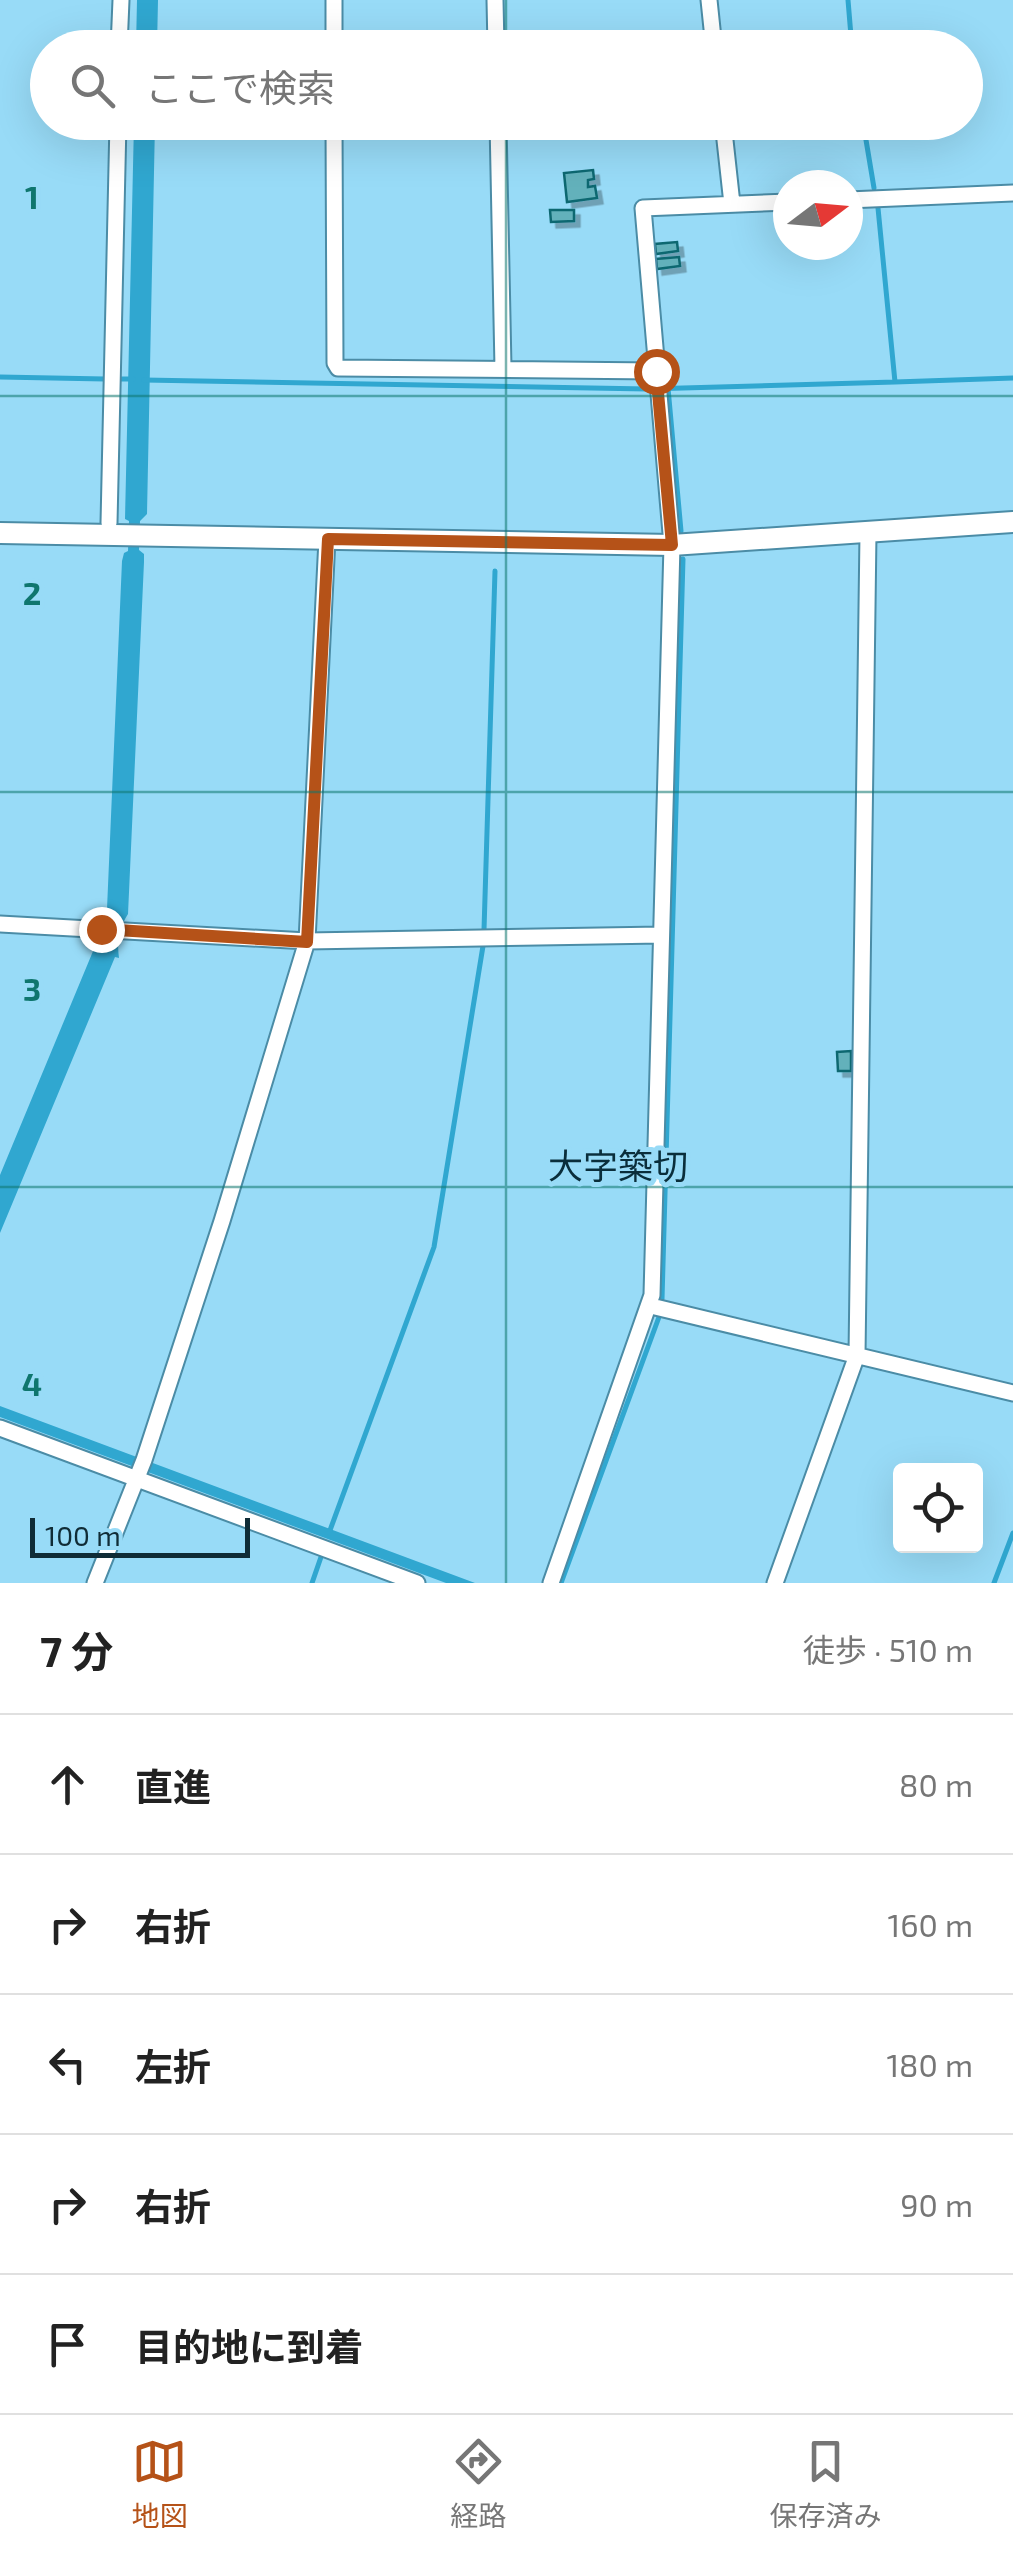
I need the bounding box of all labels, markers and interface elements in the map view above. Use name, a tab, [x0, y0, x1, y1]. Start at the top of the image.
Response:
search box	[30, 30, 983, 140]
icon: search	[65, 58, 120, 113]
text: ここで検索	[145, 64, 335, 110]
north arrow	[773, 170, 863, 260]
text: 1	[25, 177, 39, 215]
route start	[634, 349, 680, 395]
text: 2	[23, 573, 41, 611]
route end	[79, 907, 125, 953]
text: 3	[23, 969, 41, 1007]
district label: 大字築切	[548, 1144, 688, 1186]
text: 4	[22, 1364, 42, 1402]
map controls	[893, 1463, 983, 1553]
button: locate	[893, 1463, 983, 1553]
scale bar	[30, 1513, 250, 1558]
text: 100 m	[45, 1518, 121, 1552]
text: 7 分	[40, 1625, 113, 1675]
text: 徒歩 · 510 m	[803, 1630, 973, 1668]
icon: ahead	[40, 1757, 95, 1812]
text: 直進	[135, 1763, 211, 1809]
text: 80 m	[899, 1765, 973, 1803]
icon: right	[40, 1897, 95, 1952]
text: 右折	[135, 1903, 211, 1949]
text: 160 m	[887, 1905, 973, 1943]
icon: left	[40, 2037, 95, 2092]
text: 左折	[135, 2043, 211, 2089]
text: 180 m	[886, 2045, 973, 2083]
icon: right	[40, 2177, 95, 2232]
text: 右折	[135, 2183, 211, 2229]
text: 90 m	[900, 2185, 973, 2223]
icon: arrive	[40, 2317, 95, 2372]
text: 目的地に到着	[135, 2323, 363, 2369]
tab: 地図	[131, 2434, 188, 2534]
tab: 経路	[450, 2434, 507, 2534]
tab: 保存済み	[769, 2434, 882, 2534]

